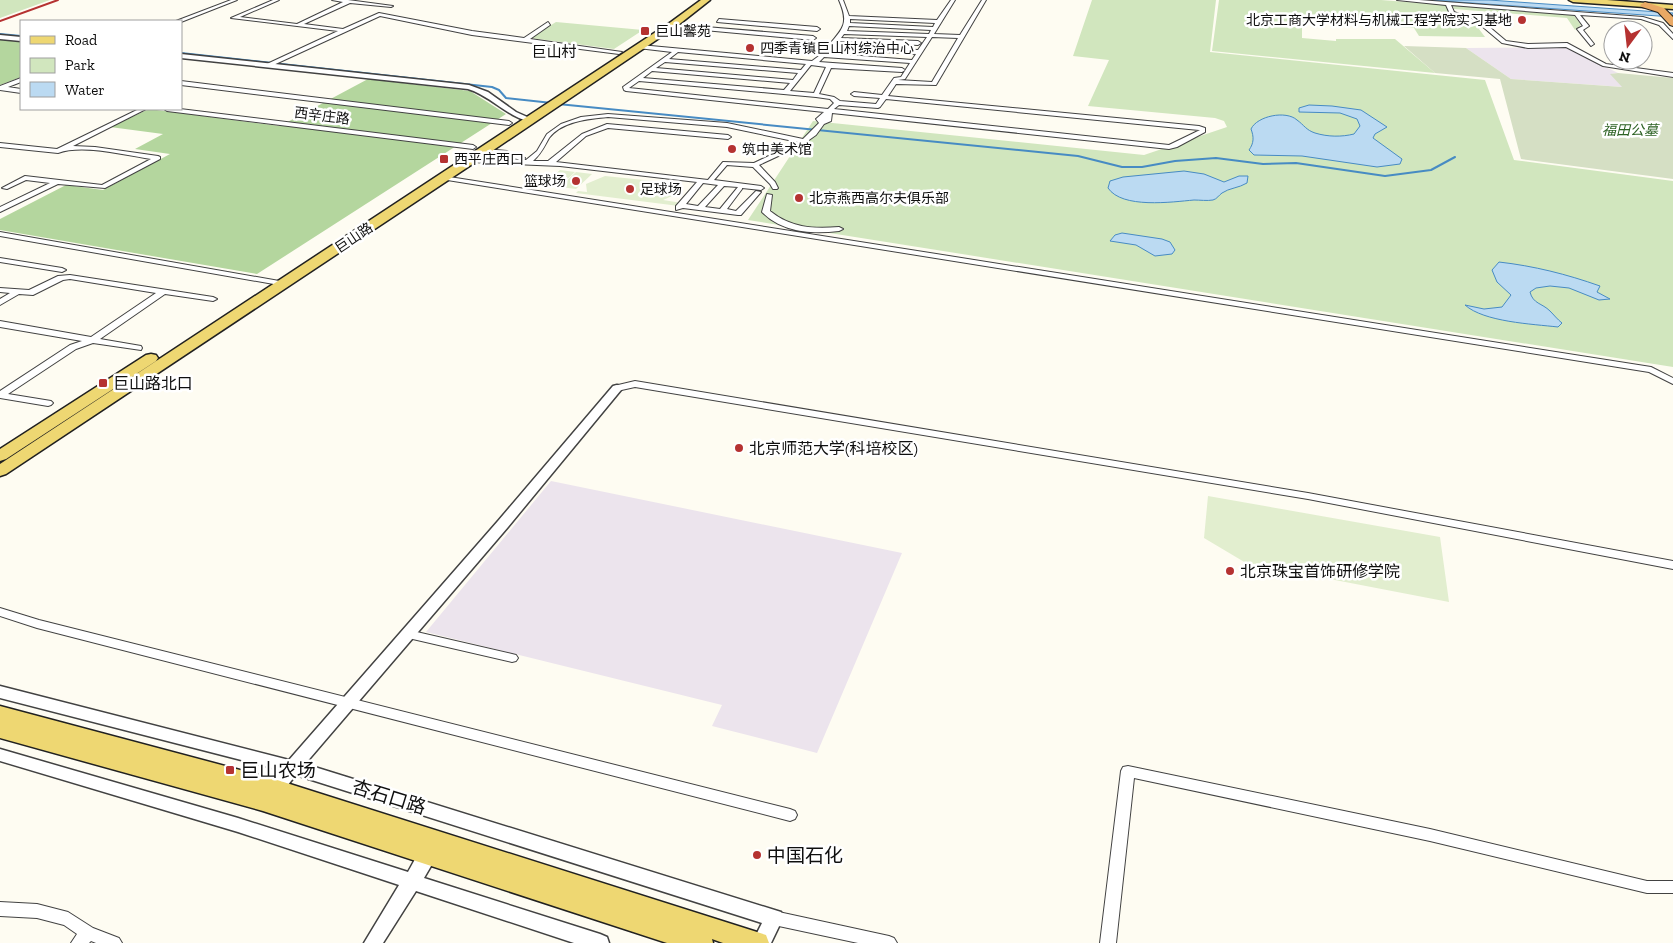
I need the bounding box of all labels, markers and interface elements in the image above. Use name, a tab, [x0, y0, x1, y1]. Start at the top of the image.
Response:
place label: 北京工商大学材料与机械工程学院实习基地	[1246, 12, 1512, 29]
marker: 北京工商大学材料与机械工程学院实习基地	[1516, 14, 1528, 26]
legend	[20, 20, 182, 110]
north arrow	[1603, 20, 1653, 70]
place label: 巨山馨苑	[655, 23, 711, 40]
marker: 巨山馨苑	[639, 25, 651, 37]
text: Road	[65, 31, 98, 49]
place label: 四季青镇巨山村综治中心	[760, 40, 914, 57]
marker: 四季青镇巨山村综治中心	[744, 42, 756, 54]
district label: 巨山村	[531, 43, 577, 61]
text: N	[1617, 47, 1632, 67]
text: Park	[65, 56, 95, 74]
text: Water	[65, 81, 105, 99]
street label: 西辛庄路	[293, 104, 351, 128]
park label: 福田公墓	[1602, 122, 1660, 139]
place label: 筑中美术馆	[742, 141, 812, 158]
marker: 筑中美术馆	[726, 143, 738, 155]
place label: 西平庄西口	[454, 151, 524, 168]
marker: 西平庄西口	[438, 153, 450, 165]
place label: 篮球场	[524, 173, 566, 190]
marker: 篮球场	[570, 175, 582, 187]
place label: 足球场	[640, 181, 682, 198]
marker: 足球场	[624, 183, 636, 195]
place label: 北京燕西高尔夫俱乐部	[809, 190, 949, 207]
marker: 北京燕西高尔夫俱乐部	[793, 192, 805, 204]
street label: 巨山路	[332, 219, 376, 257]
place label: 巨山路北口	[113, 374, 193, 393]
marker: 巨山路北口	[97, 377, 109, 389]
place label: 北京师范大学(科培校区)	[749, 439, 918, 458]
marker: 北京师范大学(科培校区)	[733, 442, 745, 454]
place label: 北京珠宝首饰研修学院	[1240, 562, 1400, 581]
marker: 北京珠宝首饰研修学院	[1224, 565, 1236, 577]
place label: 巨山农场	[240, 759, 316, 782]
marker: 巨山农场	[224, 764, 236, 776]
street label: 杏石口路	[349, 775, 429, 819]
place label: 中国石化	[767, 844, 843, 867]
marker: 中国石化	[751, 849, 763, 861]

